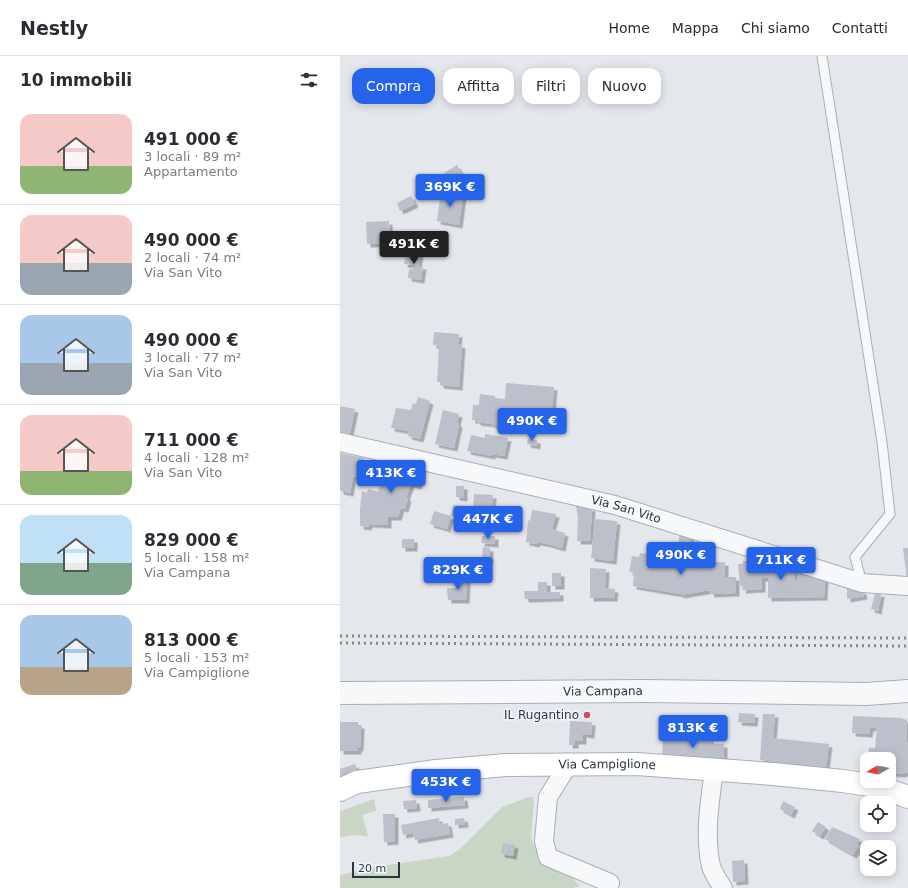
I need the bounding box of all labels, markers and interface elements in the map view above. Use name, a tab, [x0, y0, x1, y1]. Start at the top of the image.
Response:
text: Nestly	[20, 17, 88, 39]
text: Home	[609, 20, 650, 36]
text: Mappa	[672, 20, 719, 36]
text: Chi siamo	[741, 20, 810, 36]
text: Contatti	[832, 20, 888, 36]
chip: Compra	[352, 68, 435, 104]
chip: Affitta	[443, 68, 514, 104]
chip: Filtri	[522, 68, 580, 104]
chip: Nuovo	[588, 68, 661, 104]
icon: filters	[298, 69, 320, 91]
text: 10 immobili	[20, 70, 132, 90]
text: 491 000 €	[144, 129, 239, 149]
icon: home	[52, 130, 100, 178]
text: 3 locali · 89 m²	[144, 149, 241, 164]
text: Appartamento	[144, 164, 238, 179]
pin: 369K €	[417, 174, 483, 208]
text: 369K €	[425, 179, 475, 194]
text: 490 000 €	[144, 230, 239, 250]
icon: home	[52, 231, 100, 279]
pin: 491K €	[381, 231, 447, 265]
text: 491K €	[389, 236, 439, 251]
text: 2 locali · 74 m²	[144, 250, 241, 265]
text: Via San Vito	[144, 265, 222, 280]
text: 490 000 €	[144, 330, 239, 350]
icon: home	[52, 331, 100, 379]
text: 3 locali · 77 m²	[144, 350, 241, 365]
text: Via San Vito	[144, 365, 222, 380]
pin: 490K €	[499, 408, 565, 442]
text: 490K €	[507, 413, 557, 428]
text: 711 000 €	[144, 430, 239, 450]
icon: home	[52, 431, 100, 479]
text: 4 locali · 128 m²	[144, 450, 250, 465]
pin: 413K €	[358, 460, 424, 494]
text: Via San Vito	[144, 465, 222, 480]
text: 413K €	[366, 465, 416, 480]
street label: Via San Vito	[590, 493, 663, 526]
pin: 447K €	[455, 506, 521, 540]
text: 447K €	[463, 511, 513, 526]
text: 829 000 €	[144, 530, 239, 550]
icon: home	[52, 531, 100, 579]
pin: 490K €	[648, 542, 714, 576]
text: 490K €	[656, 547, 706, 562]
pin: 711K €	[748, 547, 814, 581]
text: 5 locali · 158 m²	[144, 550, 250, 565]
text: 711K €	[756, 552, 806, 567]
pin: 829K €	[425, 557, 491, 591]
text: 829K €	[433, 562, 483, 577]
text: Via Campana	[144, 565, 230, 580]
text: 813 000 €	[144, 630, 239, 650]
icon: home	[52, 631, 100, 679]
text: 5 locali · 153 m²	[144, 650, 250, 665]
text: Via Campiglione	[144, 665, 250, 680]
street label: Via Campana	[563, 684, 643, 699]
place label: IL Rugantino	[504, 708, 579, 722]
marker: IL Rugantino	[582, 710, 592, 720]
pin: 813K €	[660, 715, 726, 749]
text: 813K €	[668, 720, 718, 735]
north arrow	[860, 752, 896, 788]
map controls	[860, 752, 896, 876]
street label: Via Campiglione	[558, 757, 656, 772]
pin: 453K €	[413, 769, 479, 803]
text: 453K €	[421, 774, 471, 789]
button: locate	[860, 796, 896, 832]
button: layers	[860, 840, 896, 876]
scale bar	[352, 860, 400, 879]
text: 20 m	[358, 862, 386, 875]

